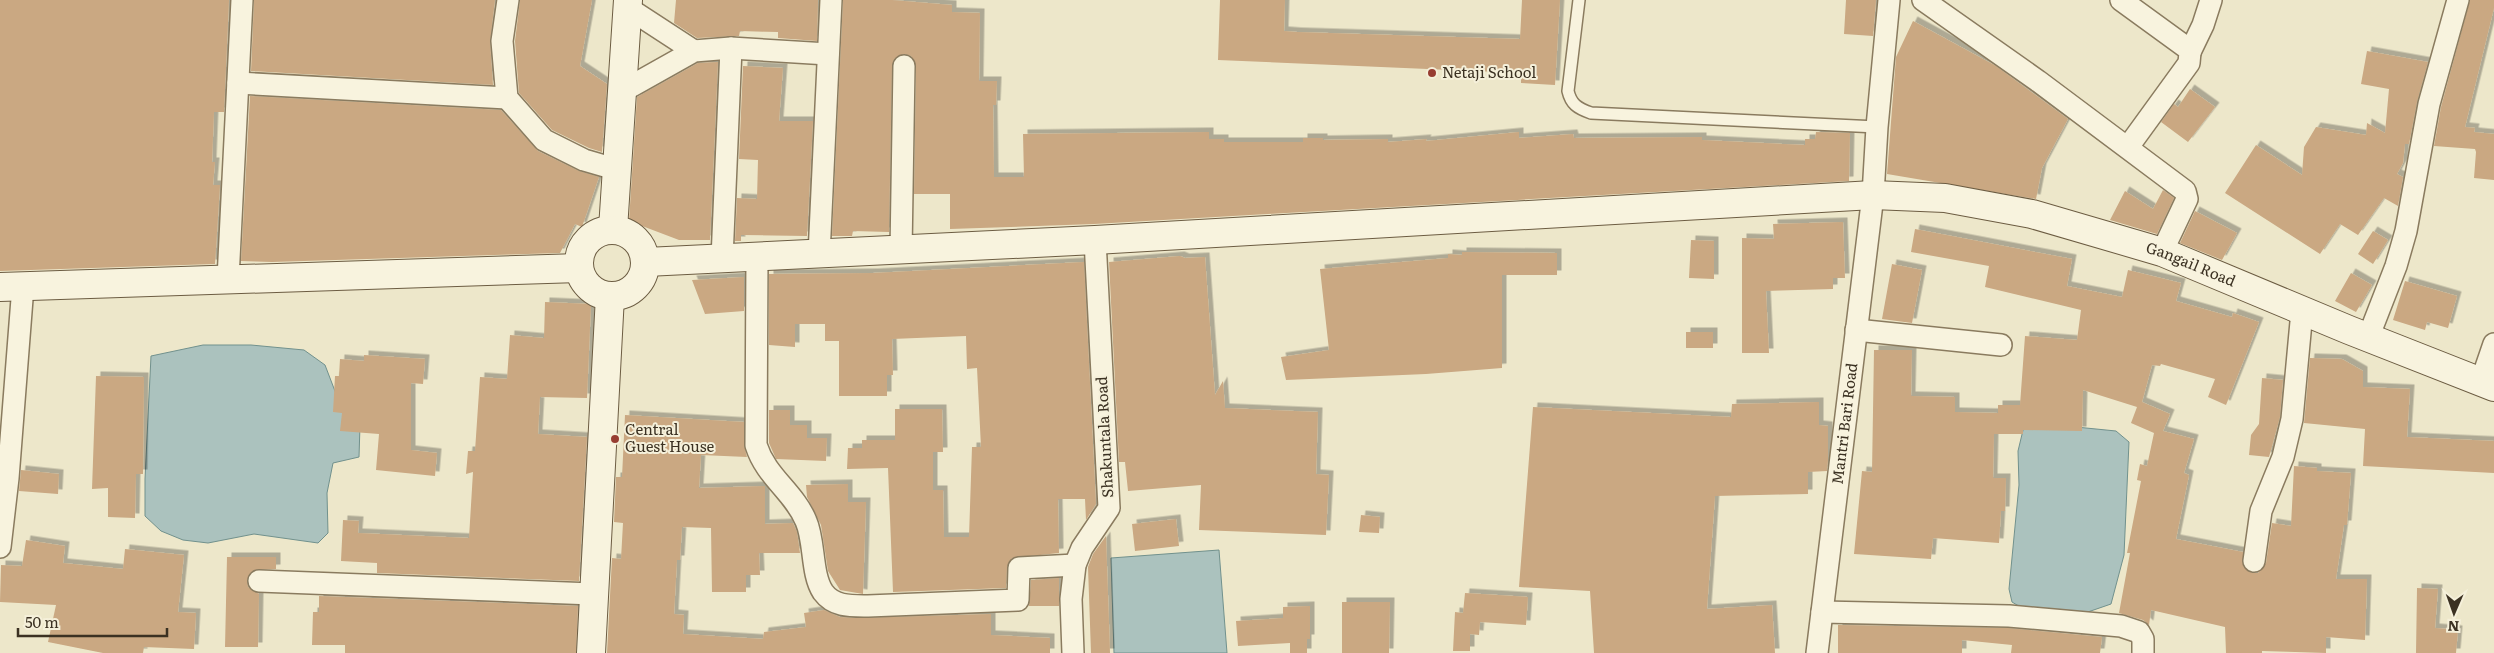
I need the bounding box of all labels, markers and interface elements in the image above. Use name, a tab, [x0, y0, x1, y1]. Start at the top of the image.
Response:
place label: Netaji School	[1442, 60, 1536, 83]
marker: Netaji School	[1426, 67, 1438, 79]
street label: Gangail Road	[2144, 235, 2240, 292]
street label: Mantri Bari Road	[1825, 361, 1862, 486]
street label: Shakuntala Road	[1089, 376, 1118, 498]
place label: Central Guest House	[625, 417, 714, 457]
marker: Central Guest House	[609, 433, 621, 445]
north arrow	[2429, 588, 2479, 638]
scale bar	[18, 606, 166, 638]
text: 50 m	[25, 610, 59, 633]
text: N	[2447, 617, 2460, 637]

